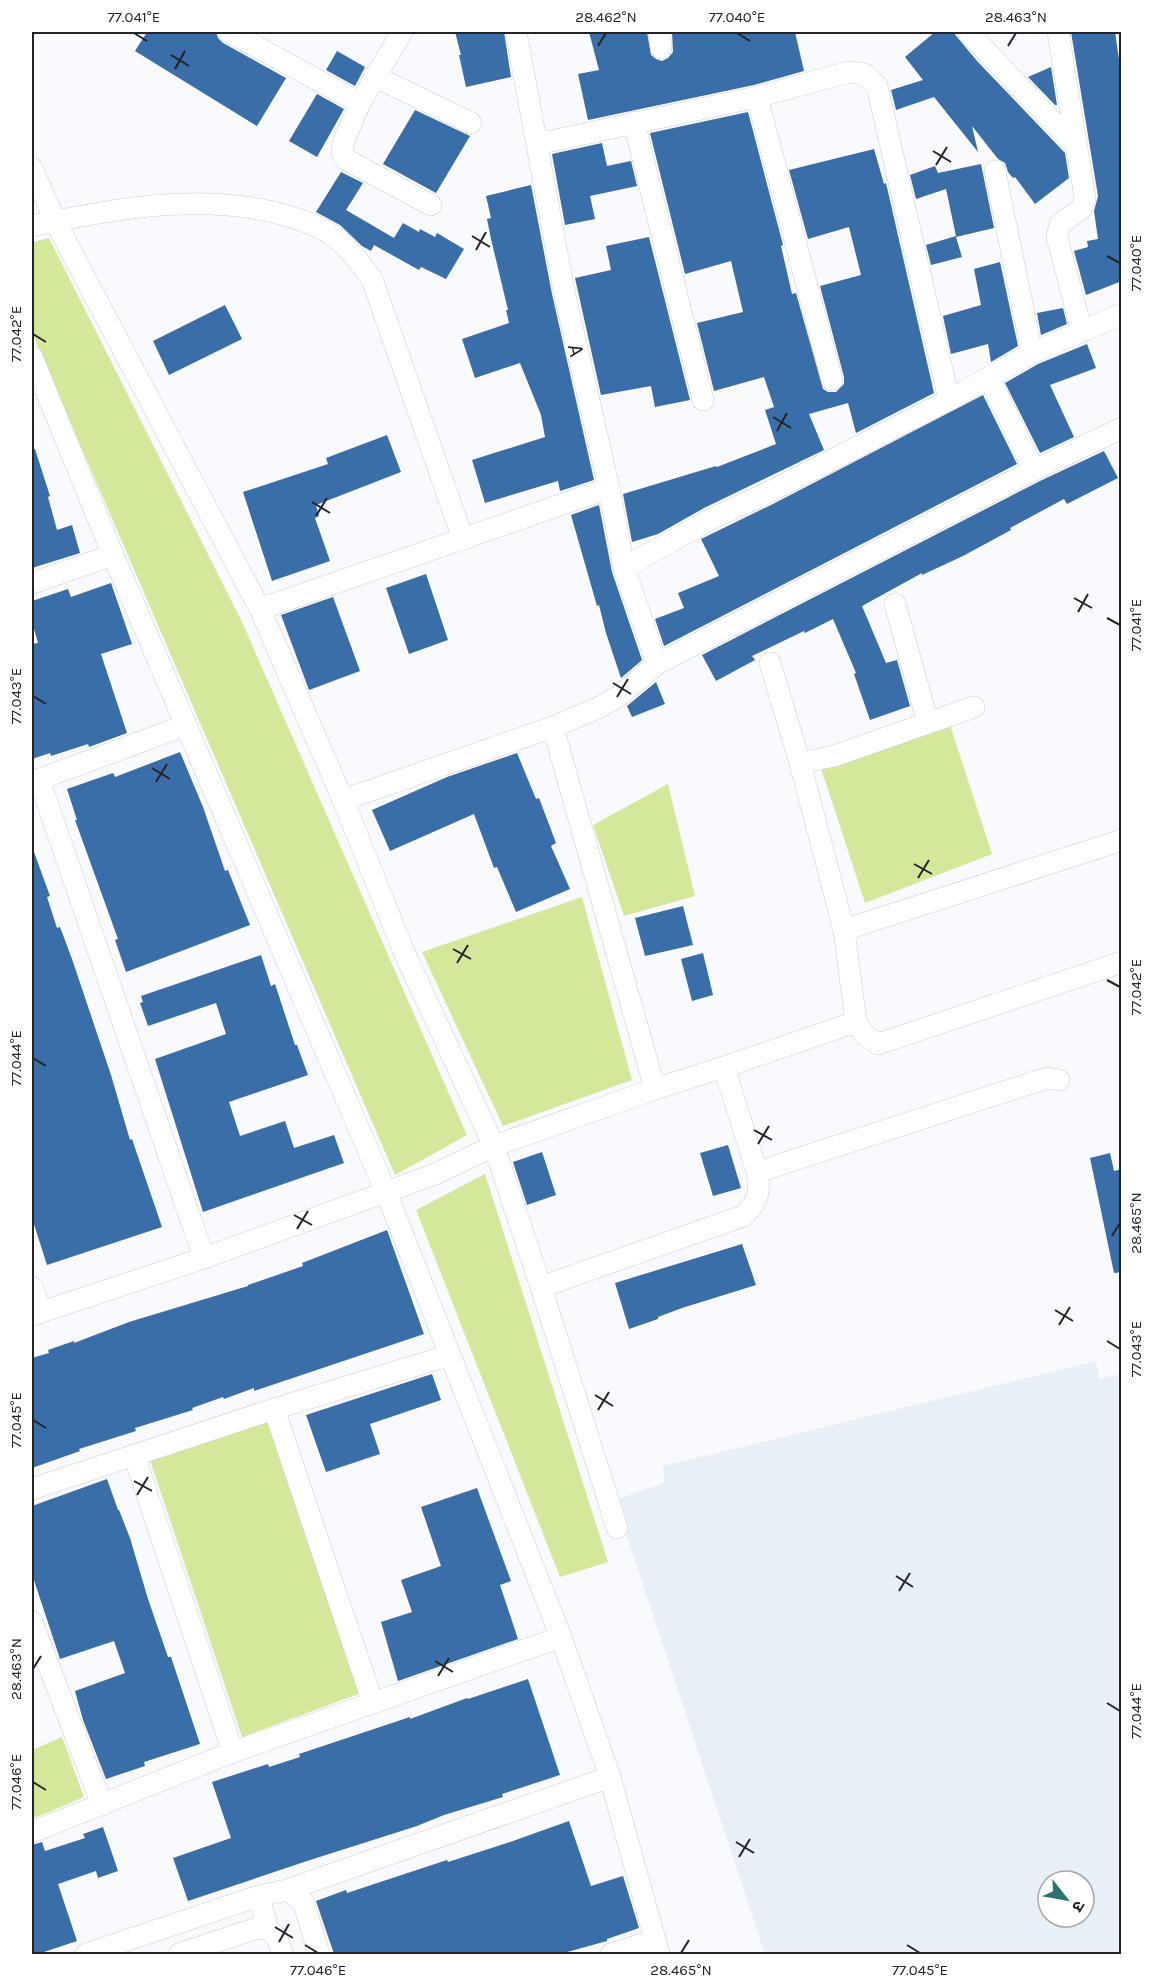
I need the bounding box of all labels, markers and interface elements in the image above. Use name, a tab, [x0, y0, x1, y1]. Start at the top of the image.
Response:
text: 77.041°E	[108, 8, 160, 26]
text: 28.462°N	[575, 8, 637, 26]
text: 77.040°E	[709, 8, 765, 26]
text: 28.463°N	[985, 8, 1047, 26]
text: 77.040°E	[1127, 235, 1145, 291]
text: 77.042°E	[7, 306, 25, 362]
street label: A	[562, 341, 590, 360]
text: 77.041°E	[1127, 599, 1145, 651]
text: 77.043°E	[7, 668, 25, 724]
text: 77.042°E	[1127, 959, 1145, 1015]
text: 77.044°E	[7, 1030, 25, 1086]
text: 28.465°N	[1127, 1192, 1145, 1254]
text: 77.043°E	[1127, 1321, 1145, 1377]
text: 77.045°E	[7, 1392, 25, 1448]
text: 28.463°N	[7, 1638, 25, 1700]
text: 77.044°E	[1127, 1683, 1145, 1739]
text: 77.046°E	[7, 1754, 25, 1810]
north arrow	[1036, 1869, 1096, 1929]
text: उ	[1068, 1898, 1089, 1916]
text: 77.046°E	[290, 1961, 346, 1979]
text: 28.465°N	[650, 1961, 712, 1979]
text: 77.045°E	[892, 1961, 948, 1979]

